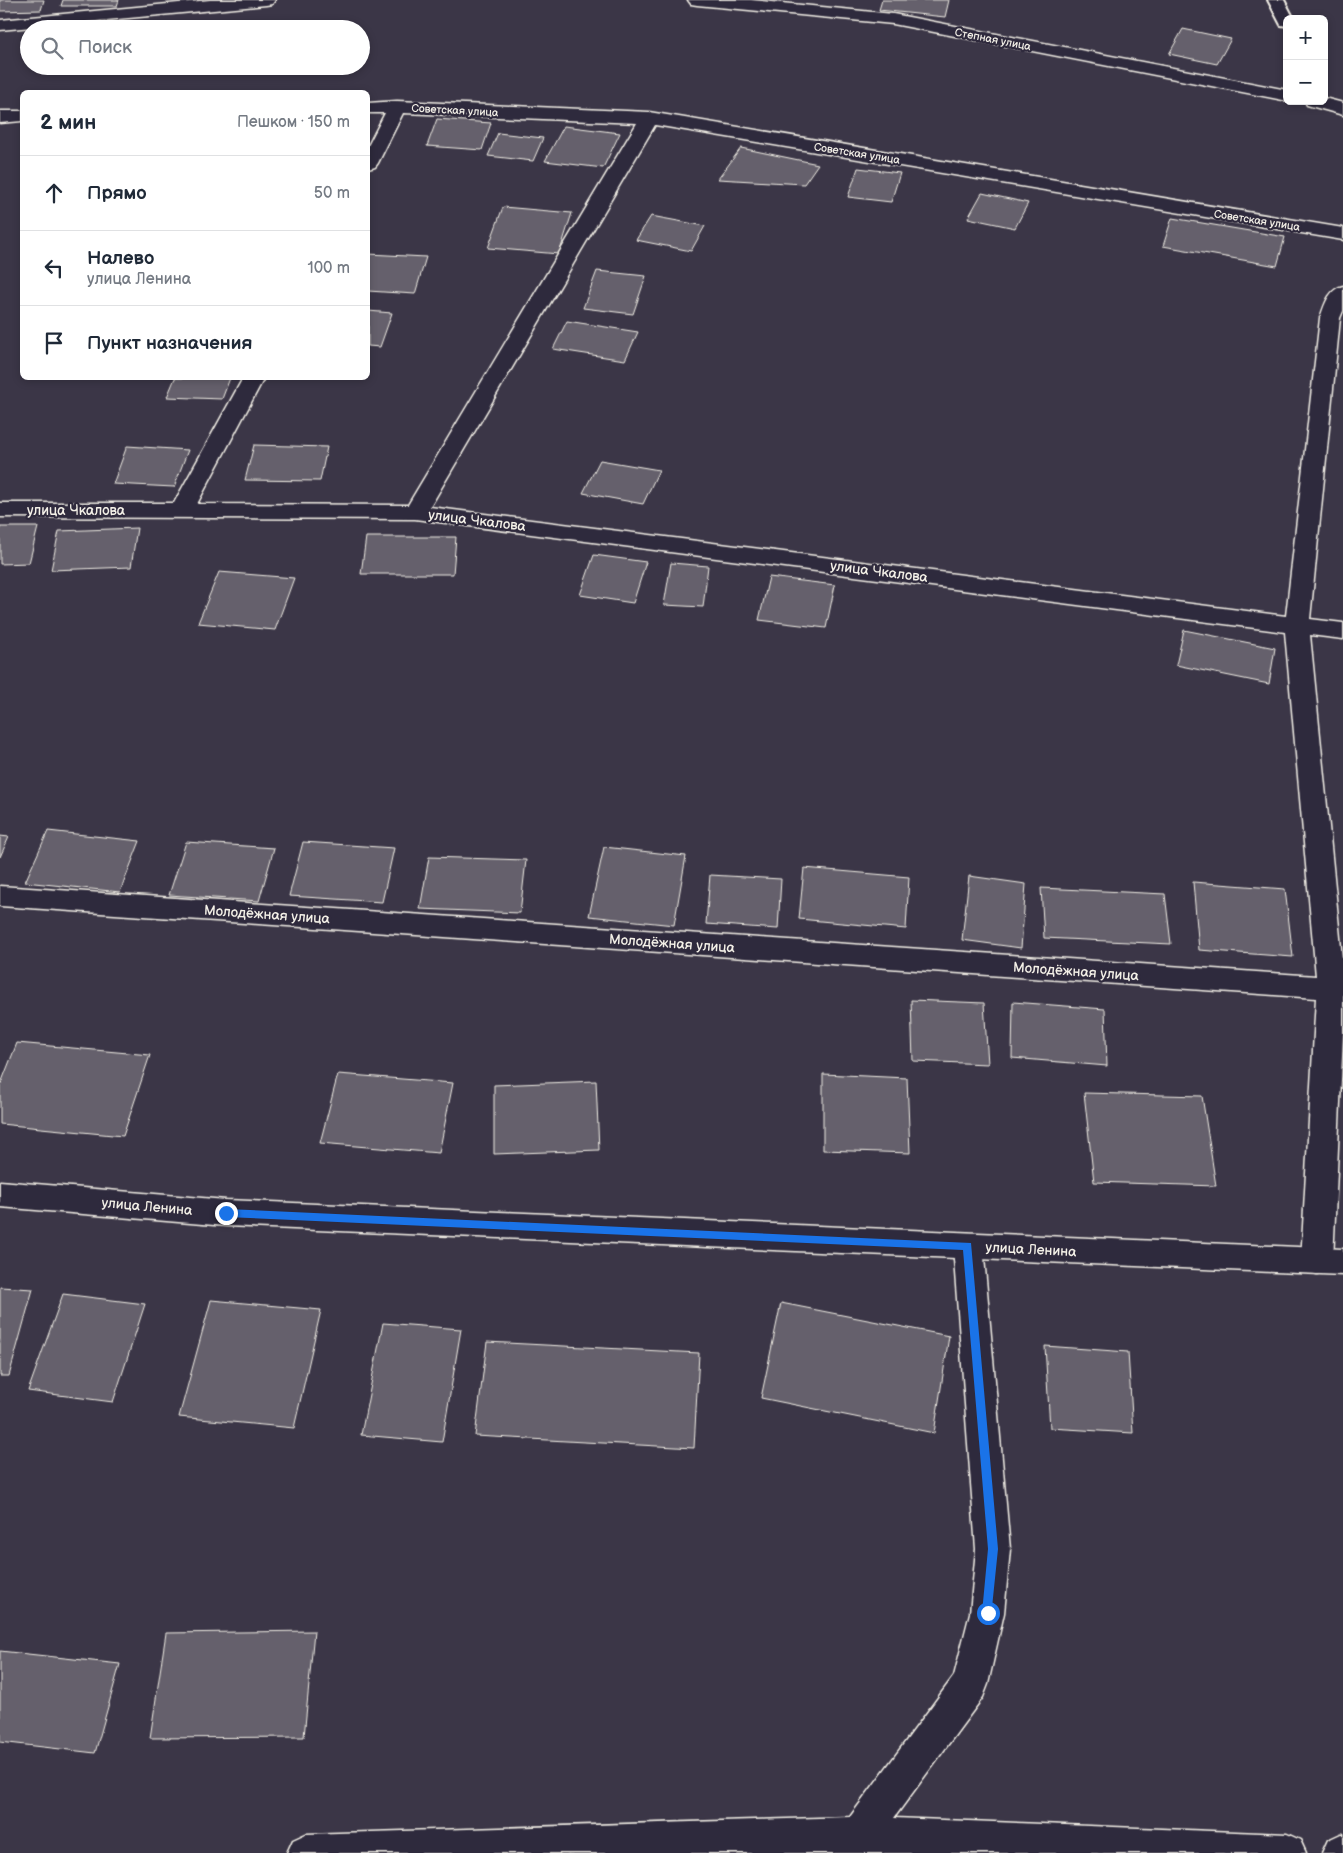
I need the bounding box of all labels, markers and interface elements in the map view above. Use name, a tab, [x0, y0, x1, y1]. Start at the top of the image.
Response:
map controls	[1283, 15, 1328, 105]
button: +	[1283, 15, 1328, 60]
search box	[20, 20, 370, 75]
street label: Степная улица	[954, 26, 1033, 53]
icon: search	[38, 34, 66, 62]
text: Поиск	[78, 36, 132, 59]
button: −	[1283, 60, 1328, 105]
street label: Советская улица	[411, 102, 499, 119]
text: 2 мин	[40, 110, 96, 135]
text: Пешком · 150 m	[237, 113, 350, 132]
street label: Советская улица	[813, 140, 901, 167]
icon: ahead	[40, 179, 68, 207]
text: Прямо	[87, 182, 147, 205]
text: 50 m	[314, 184, 350, 203]
street label: Советская улица	[1213, 207, 1301, 234]
text: Налево	[87, 247, 154, 270]
icon: left	[40, 254, 68, 282]
text: 100 m	[307, 259, 350, 278]
text: улица Ленина	[87, 270, 191, 289]
icon: arrive	[40, 329, 68, 357]
text: Пункт назначения	[87, 332, 252, 355]
street label: улица Чкалова	[27, 502, 126, 519]
street label: улица Чкалова	[427, 506, 527, 535]
street label: улица Чкалова	[829, 557, 929, 586]
street label: Молодёжная улица	[203, 902, 331, 927]
street label: Молодёжная улица	[608, 931, 736, 956]
street label: Молодёжная улица	[1012, 959, 1140, 984]
street label: улица Ленина	[101, 1194, 194, 1219]
route end	[215, 1202, 238, 1225]
street label: улица Ленина	[985, 1239, 1078, 1260]
route start	[977, 1602, 1000, 1625]

